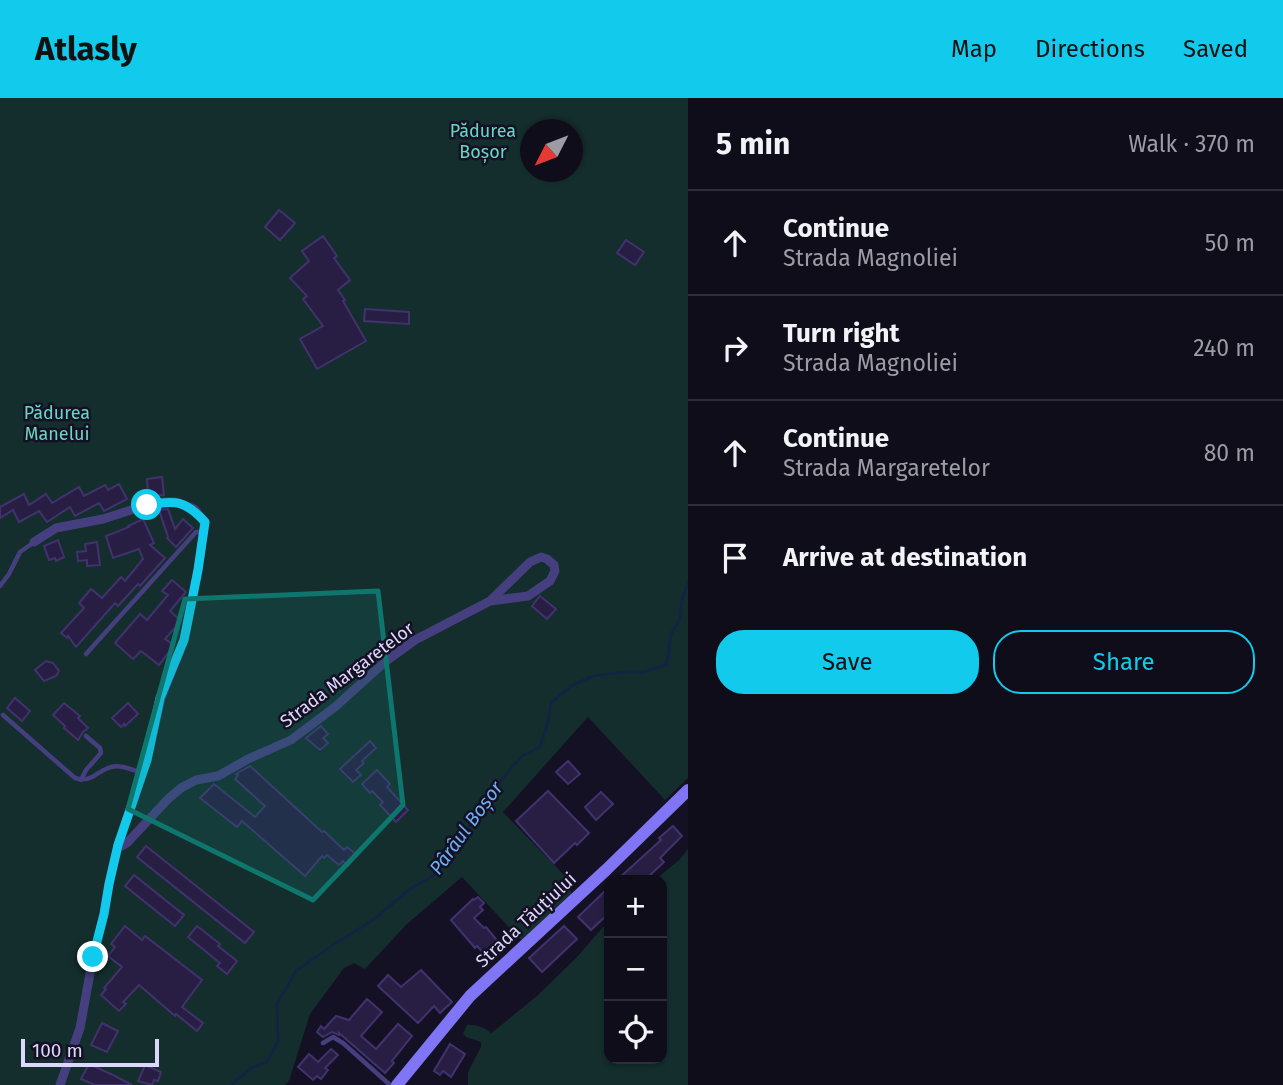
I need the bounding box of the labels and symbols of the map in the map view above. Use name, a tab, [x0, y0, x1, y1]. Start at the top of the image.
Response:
north arrow	[520, 119, 583, 182]
park label: Pădurea Boșor	[450, 120, 516, 164]
park label: Pădurea Manelui	[24, 402, 90, 445]
route start	[131, 489, 162, 520]
street label: Strada Margaretelor	[276, 617, 418, 733]
water label: Pârâul Boșor	[425, 776, 509, 880]
street label: Strada Tăuțiului	[471, 868, 581, 973]
route end	[77, 941, 108, 972]
scale bar	[21, 1036, 159, 1068]

